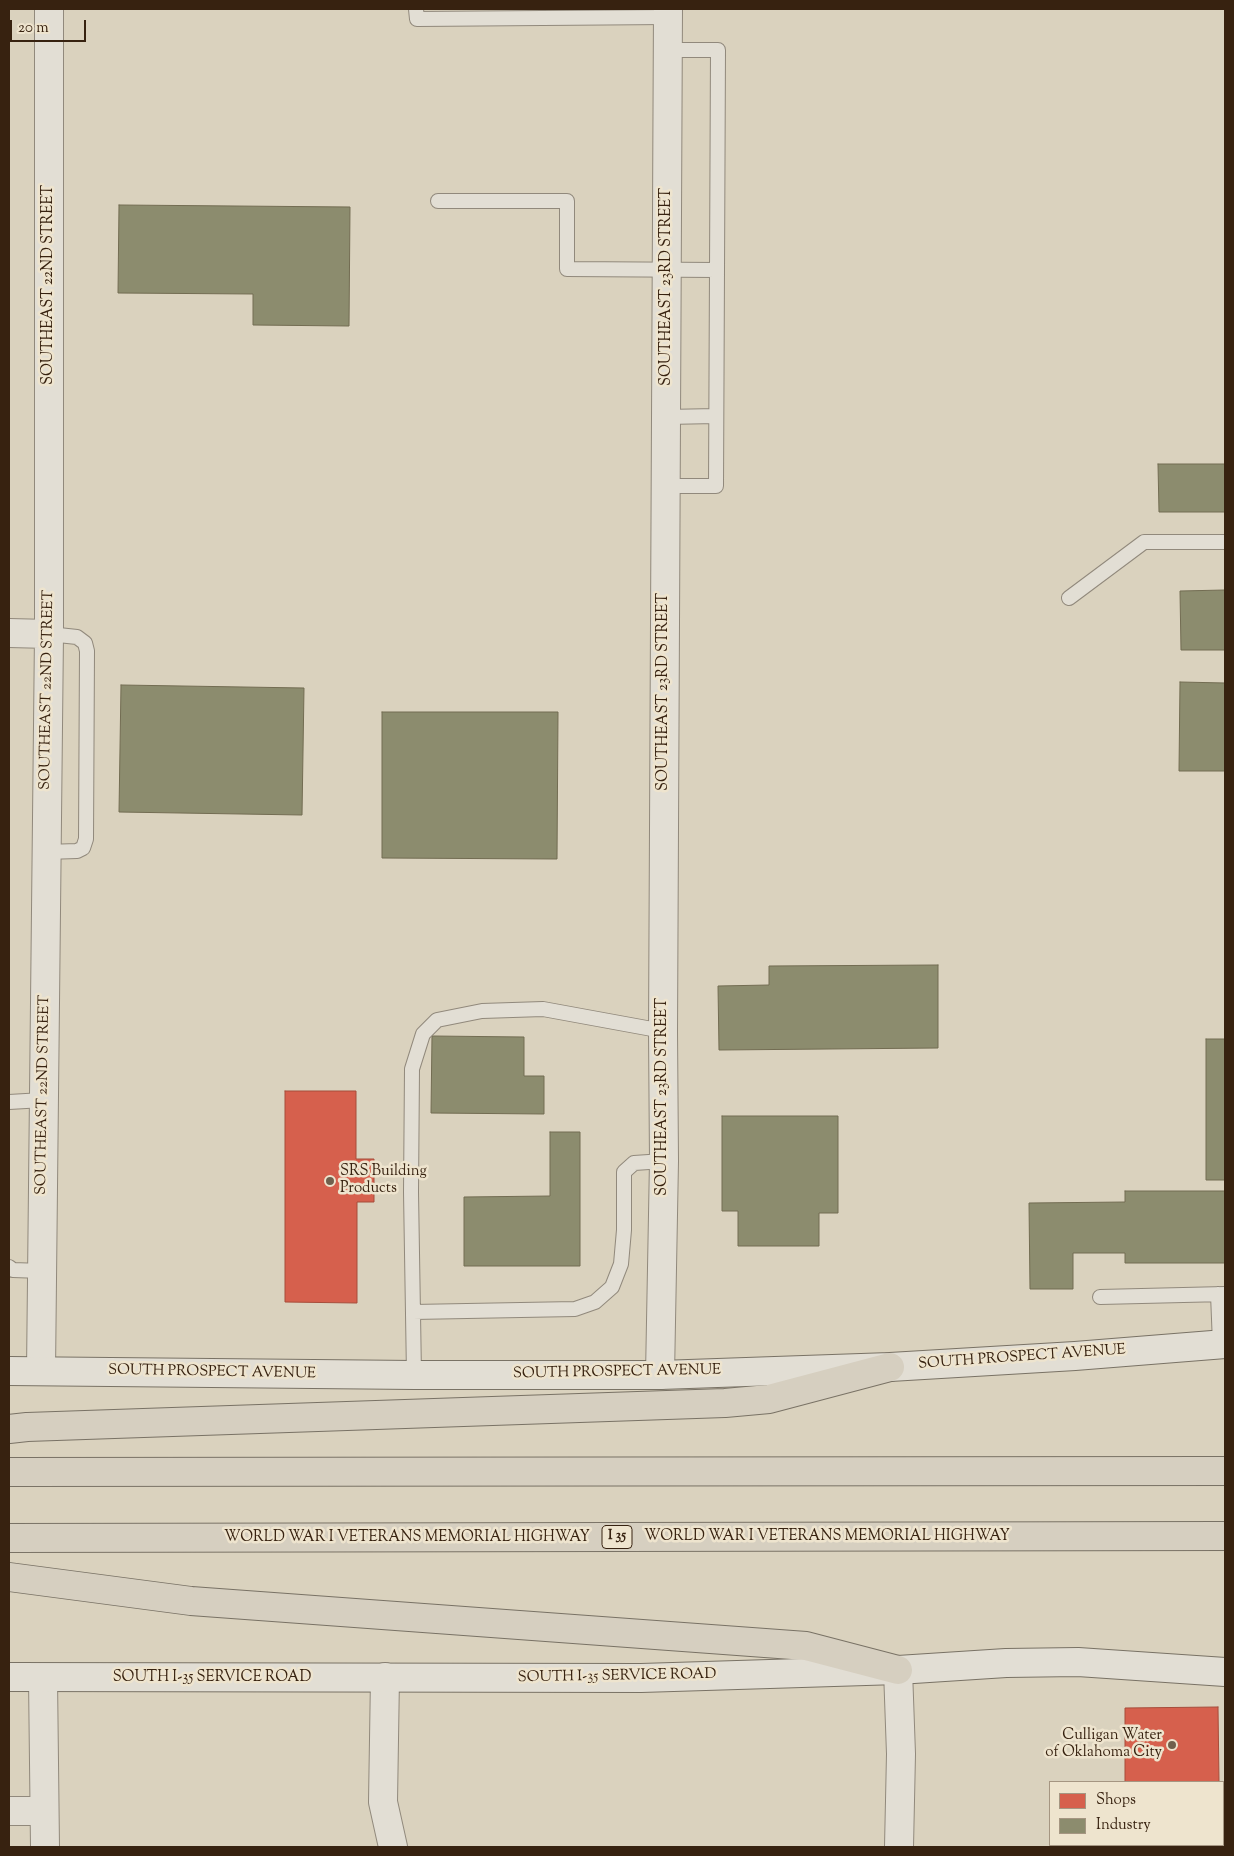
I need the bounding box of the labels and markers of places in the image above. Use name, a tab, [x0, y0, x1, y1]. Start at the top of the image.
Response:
place label: SRS Building Products	[340, 1163, 427, 1198]
marker: SRS Building Products	[324, 1175, 336, 1187]
place label: Culligan Water of Oklahoma City	[1045, 1727, 1162, 1762]
marker: Culligan Water of Oklahoma City	[1166, 1739, 1178, 1751]

